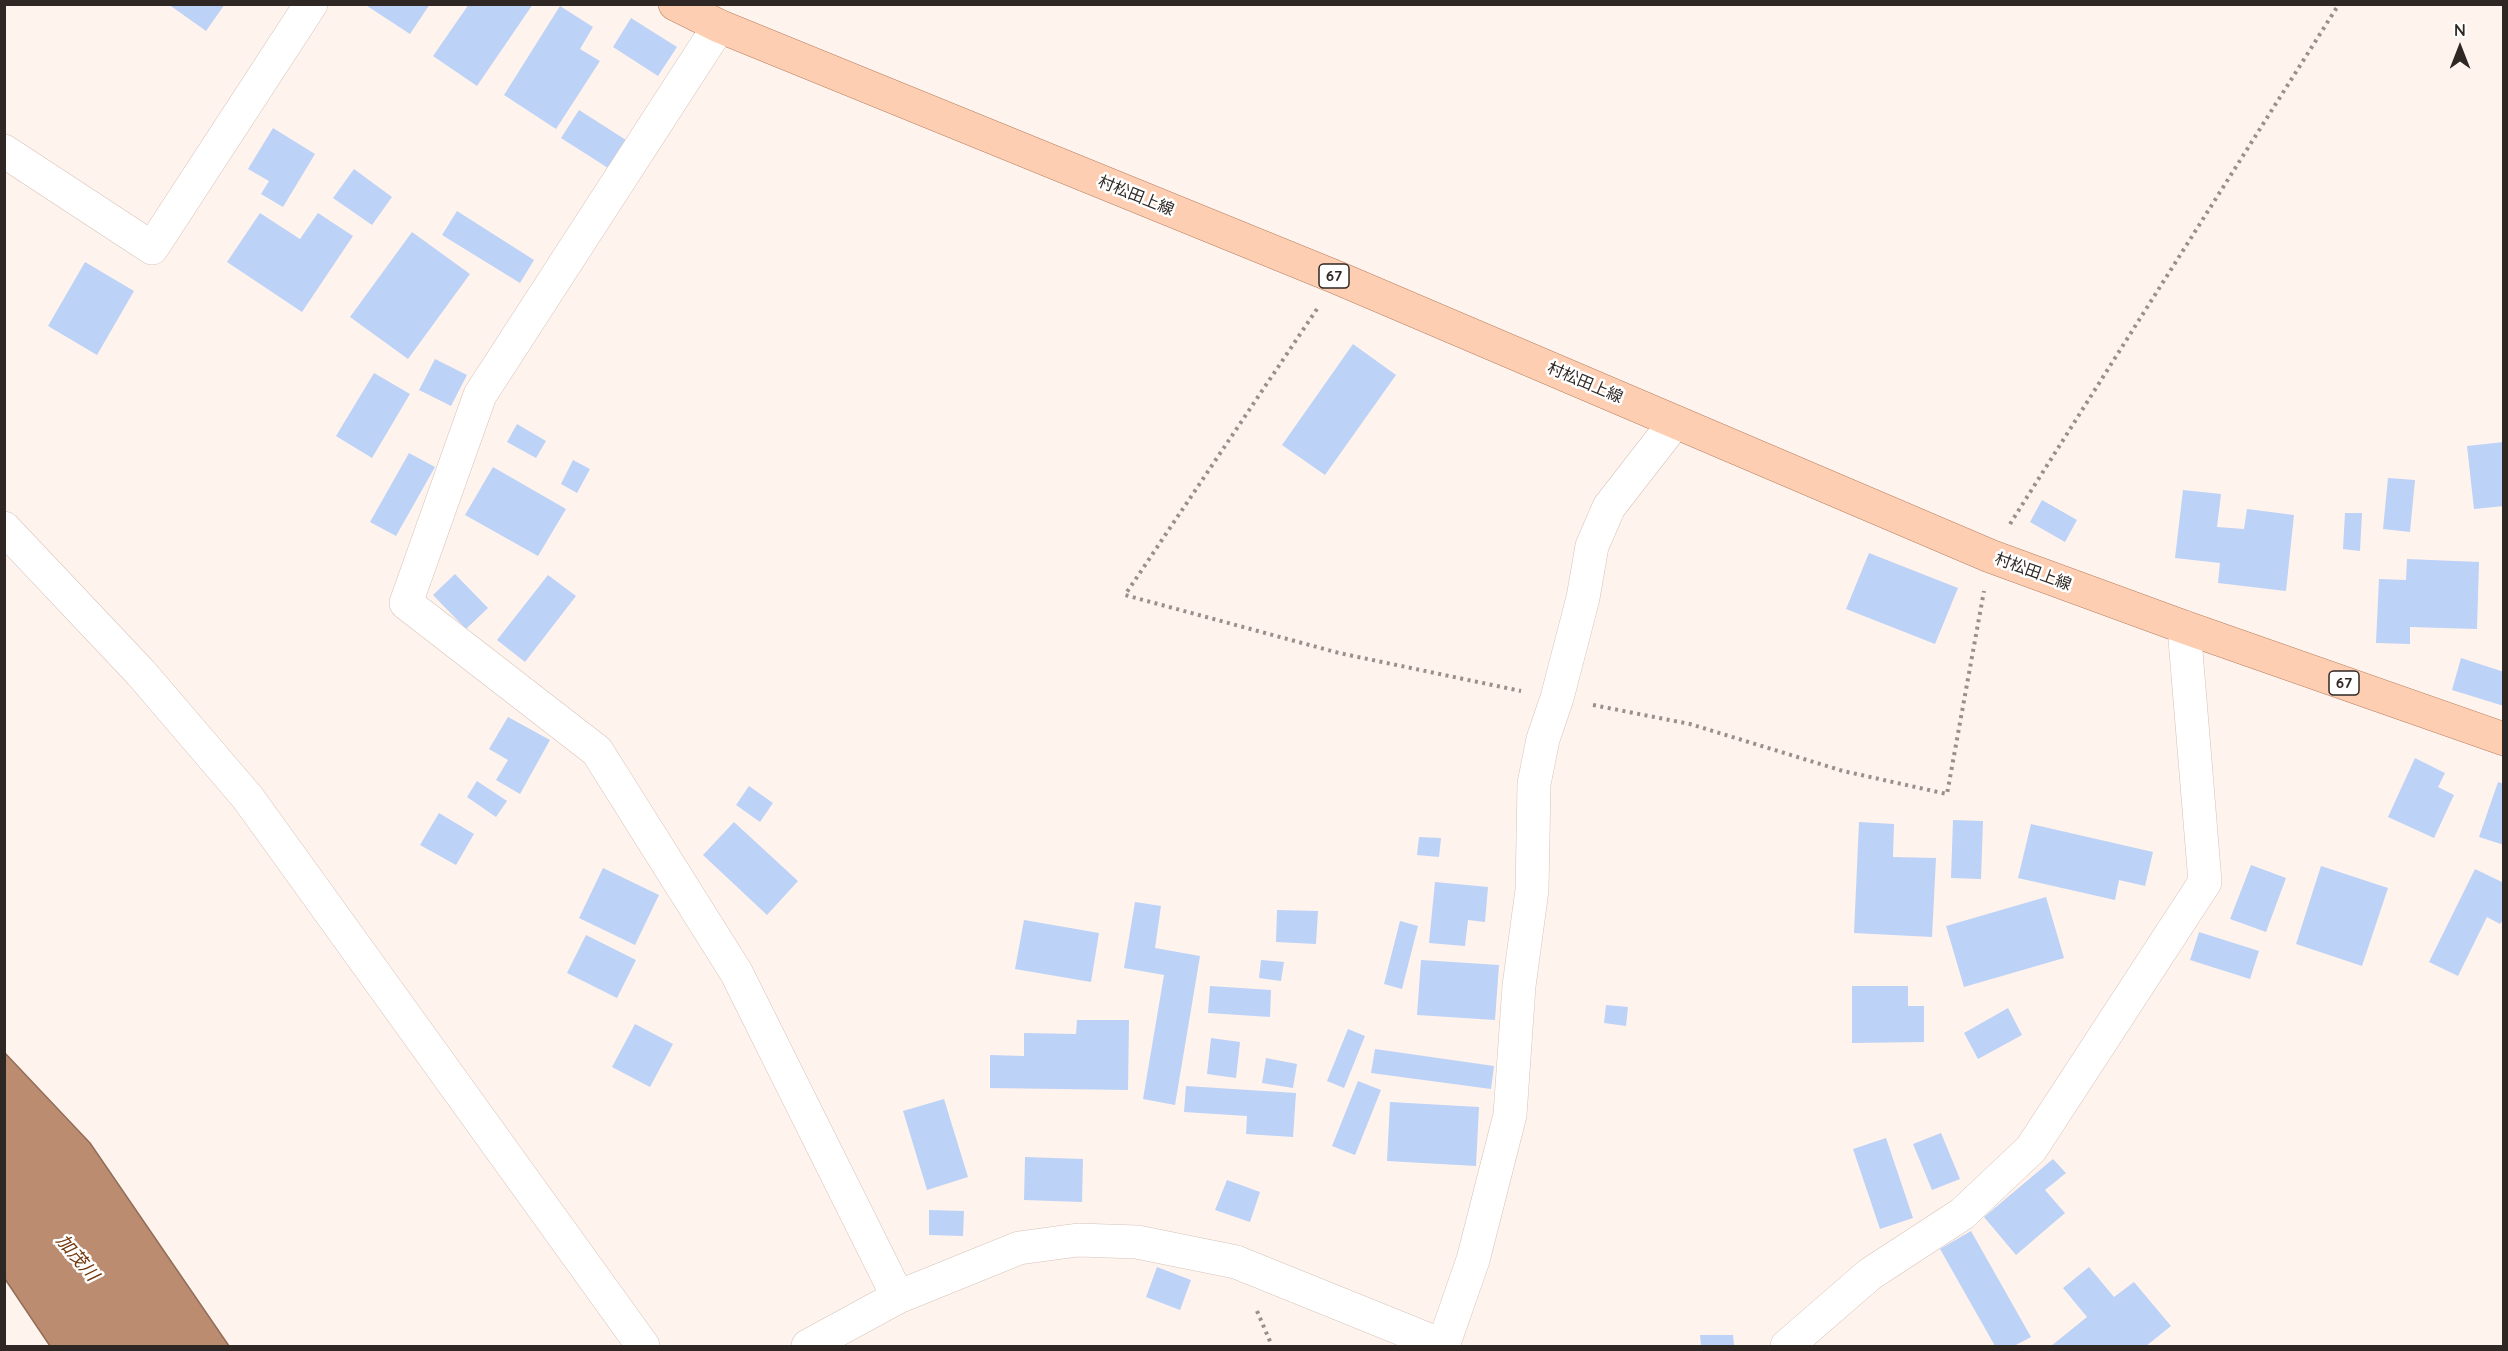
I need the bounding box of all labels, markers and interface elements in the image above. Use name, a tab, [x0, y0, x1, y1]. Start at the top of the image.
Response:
north arrow	[2430, 18, 2490, 78]
text: N	[2454, 20, 2466, 40]
street label: 村松田上線	[1095, 172, 1177, 220]
road number: 67	[1319, 264, 1349, 288]
street label: 村松田上線	[1544, 359, 1626, 407]
street label: 村松田上線	[1992, 549, 2074, 595]
road number: 67	[2329, 671, 2359, 695]
water label: 加茂川	[51, 1230, 103, 1286]

